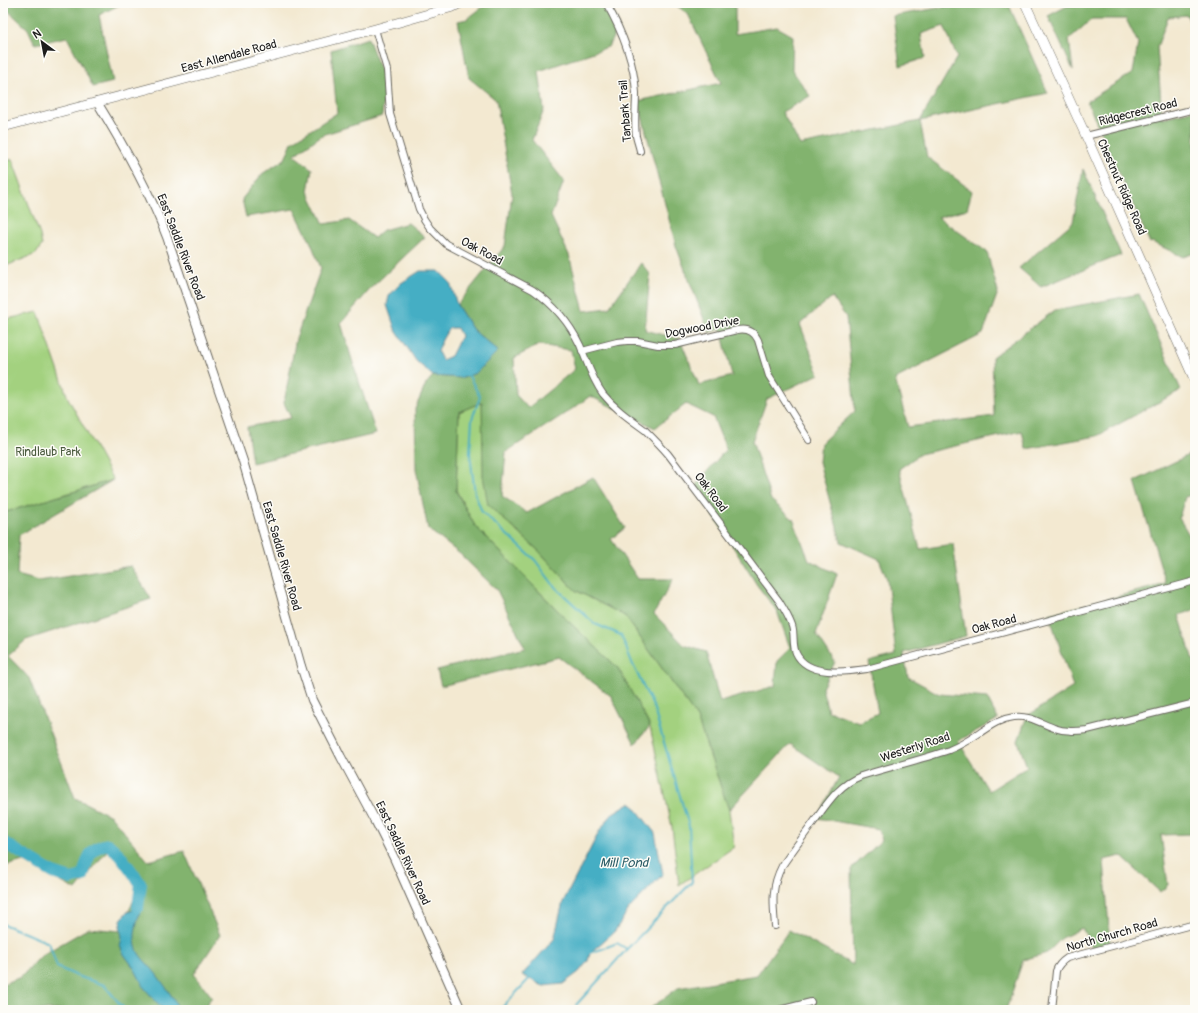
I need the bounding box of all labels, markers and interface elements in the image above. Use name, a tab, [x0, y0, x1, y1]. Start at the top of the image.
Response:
north arrow	[22, 22, 62, 62]
text: N	[30, 26, 44, 41]
street label: East Allendale Road	[180, 36, 279, 76]
street label: Tanbark Trail	[616, 79, 635, 143]
street label: Ridgecrest Road	[1097, 95, 1179, 130]
street label: Chestnut Ridge Road	[1094, 137, 1150, 238]
street label: East Saddle River Road	[153, 192, 208, 303]
street label: Oak Road	[458, 234, 506, 269]
street label: Dogwood Drive	[664, 313, 740, 342]
park label: Rindlaub Park	[15, 445, 81, 460]
street label: Oak Road	[691, 470, 730, 515]
street label: East Saddle River Road	[259, 500, 304, 613]
street label: Oak Road	[970, 611, 1018, 638]
street label: Westerly Road	[879, 729, 952, 766]
street label: East Saddle River Road	[372, 799, 433, 908]
water label: Mill Pond	[600, 855, 650, 871]
street label: North Church Road	[1065, 915, 1160, 956]

